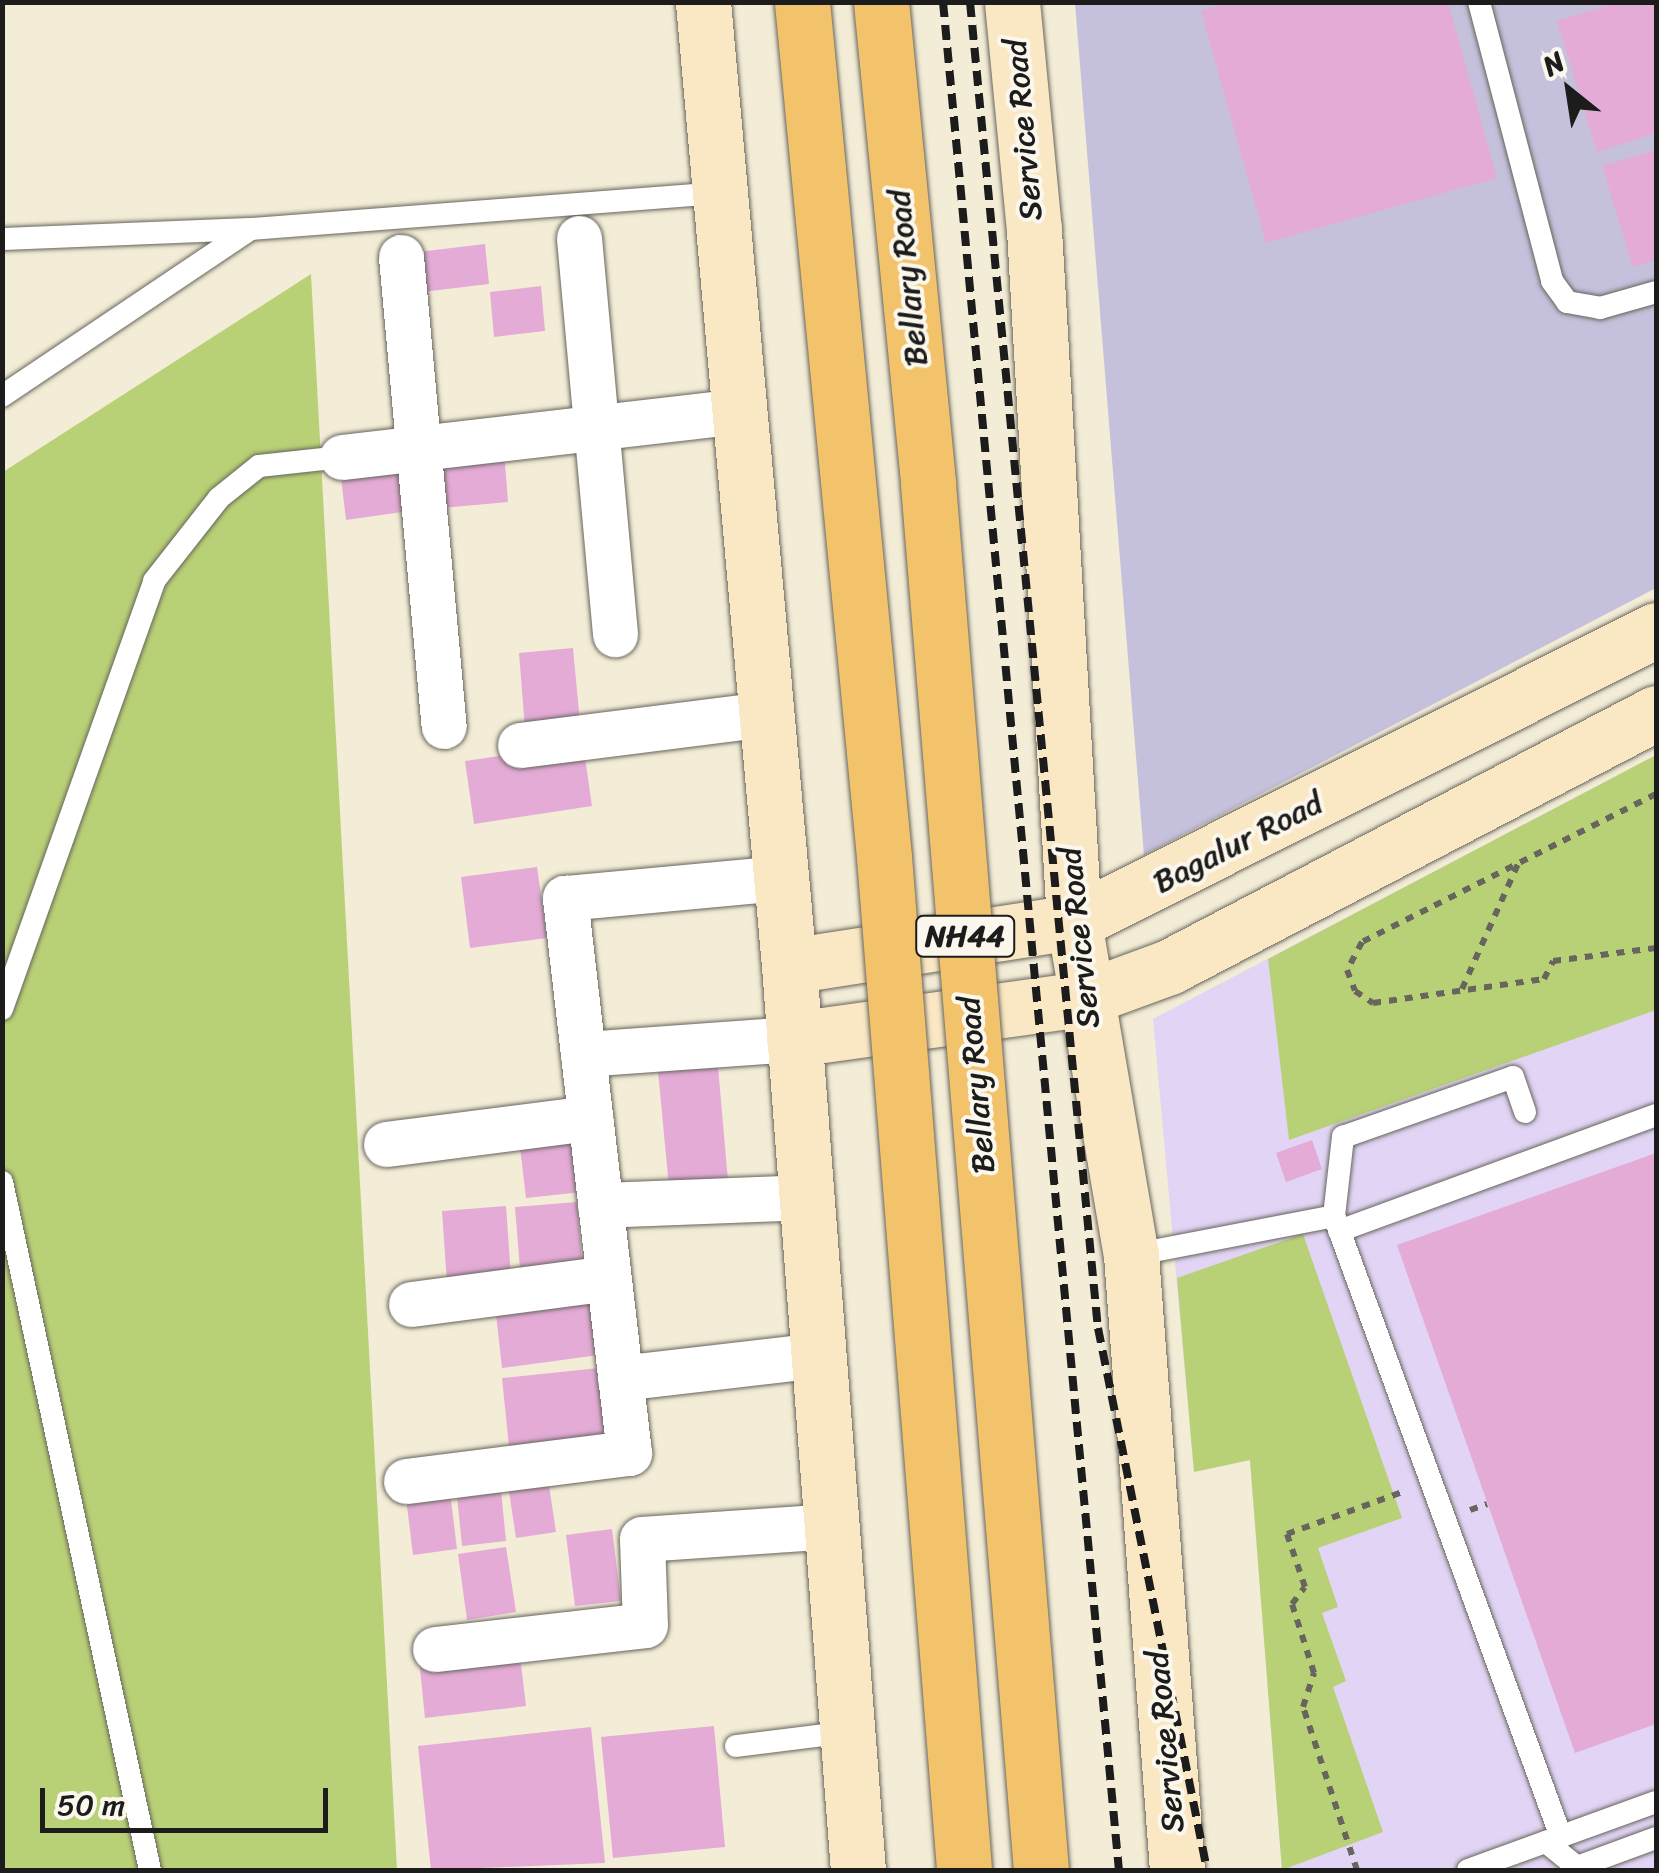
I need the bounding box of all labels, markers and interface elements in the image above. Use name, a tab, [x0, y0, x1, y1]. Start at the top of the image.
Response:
street label: Service Road	[997, 38, 1051, 222]
text: N	[1533, 38, 1574, 90]
north arrow	[1519, 40, 1619, 140]
street label: Bellary Road	[880, 188, 936, 368]
street label: Bagalur Road	[1147, 784, 1329, 902]
street label: Service Road	[1051, 846, 1109, 1030]
road number: NH44	[915, 911, 1015, 961]
street label: Bellary Road	[950, 995, 1004, 1175]
street label: Service Road	[1139, 1650, 1193, 1834]
scale bar	[45, 1768, 332, 1830]
text: 50 m	[57, 1778, 125, 1832]

